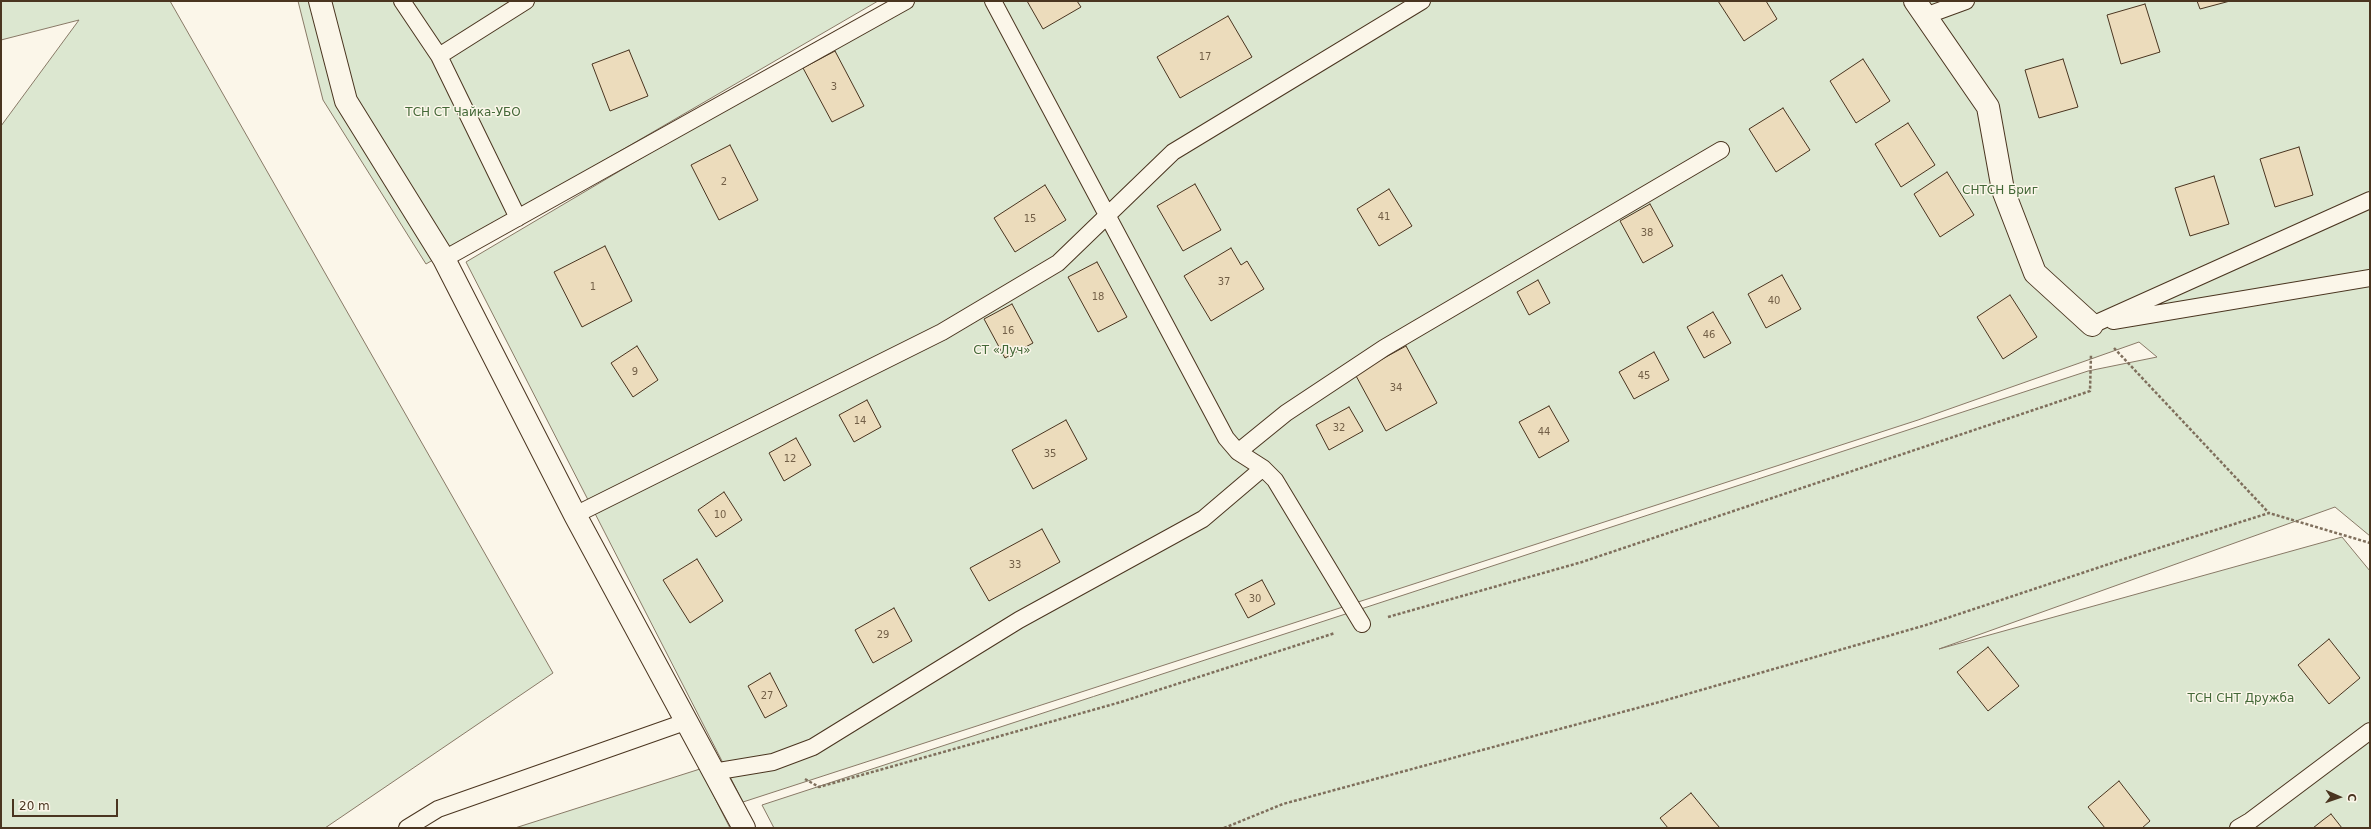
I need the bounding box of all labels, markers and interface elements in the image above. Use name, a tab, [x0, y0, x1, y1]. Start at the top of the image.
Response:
house number: 17	[1199, 51, 1211, 63]
house number: 3	[831, 81, 837, 93]
park label: ТСН СТ Чайка-УБО	[405, 106, 521, 120]
house number: 2	[721, 176, 727, 188]
park label: СНТСН Бриг	[1962, 184, 2038, 198]
house number: 41	[1378, 211, 1390, 223]
house number: 15	[1024, 213, 1036, 225]
house number: 38	[1641, 227, 1653, 239]
house number: 37	[1218, 276, 1230, 288]
house number: 1	[590, 281, 596, 293]
house number: 18	[1092, 291, 1104, 303]
house number: 40	[1768, 295, 1780, 307]
house number: 16	[1002, 325, 1014, 337]
house number: 46	[1703, 329, 1715, 341]
park label: СТ «Луч»	[973, 344, 1031, 358]
house number: 9	[632, 366, 638, 378]
house number: 45	[1638, 370, 1650, 382]
house number: 34	[1390, 382, 1402, 394]
house number: 14	[854, 415, 866, 427]
house number: 32	[1333, 422, 1345, 434]
house number: 44	[1538, 426, 1550, 438]
house number: 35	[1044, 448, 1056, 460]
house number: 12	[784, 453, 796, 465]
house number: 10	[714, 509, 726, 521]
house number: 33	[1009, 559, 1021, 571]
house number: 30	[1249, 593, 1261, 605]
house number: 29	[877, 629, 889, 641]
house number: 27	[761, 690, 773, 702]
park label: ТСН СНТ Дружба	[2188, 692, 2294, 706]
north arrow	[2319, 777, 2359, 817]
scale bar	[14, 791, 120, 817]
text: С	[2345, 793, 2358, 802]
text: 20 m	[19, 799, 50, 813]

